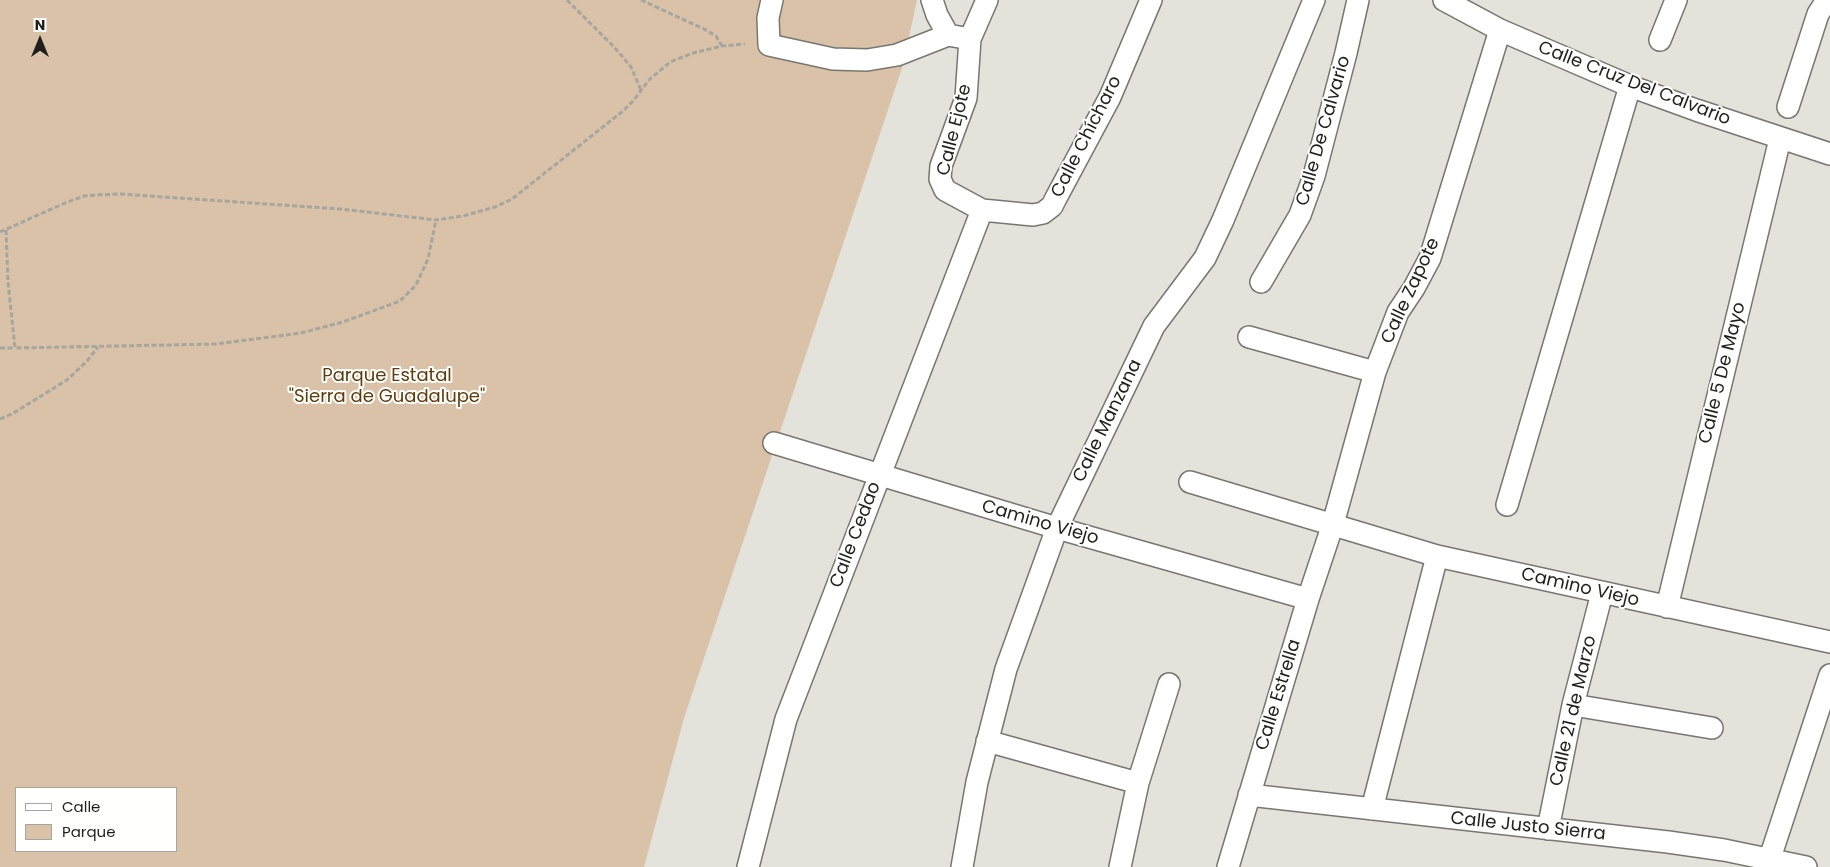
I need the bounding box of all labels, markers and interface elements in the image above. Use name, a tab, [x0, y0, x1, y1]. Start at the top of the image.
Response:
north arrow	[15, 15, 65, 65]
text: N	[35, 15, 45, 35]
street label: Calle Cruz Del Calvario	[1535, 37, 1733, 131]
street label: Calle De Calvario	[1292, 54, 1356, 208]
street label: Calle Chícharo	[1047, 73, 1127, 201]
street label: Calle Ejote	[933, 82, 977, 178]
street label: Calle Zapote	[1377, 235, 1445, 347]
street label: Calle 5 De Mayo	[1695, 300, 1751, 446]
street label: Calle Manzana	[1069, 356, 1147, 486]
park label: Parque Estatal "Sierra de Guadalupe"	[289, 365, 485, 408]
street label: Calle Cedao	[826, 479, 886, 591]
street label: Camino Viejo	[979, 496, 1101, 550]
street label: Camino Viejo	[1519, 564, 1641, 612]
street label: Calle 21 de Marzo	[1546, 634, 1602, 788]
street label: Calle Estrella	[1252, 637, 1306, 753]
legend	[15, 787, 178, 852]
text: Calle	[62, 796, 100, 817]
street label: Calle Justo Sierra	[1449, 808, 1607, 846]
text: Parque	[62, 821, 115, 842]

